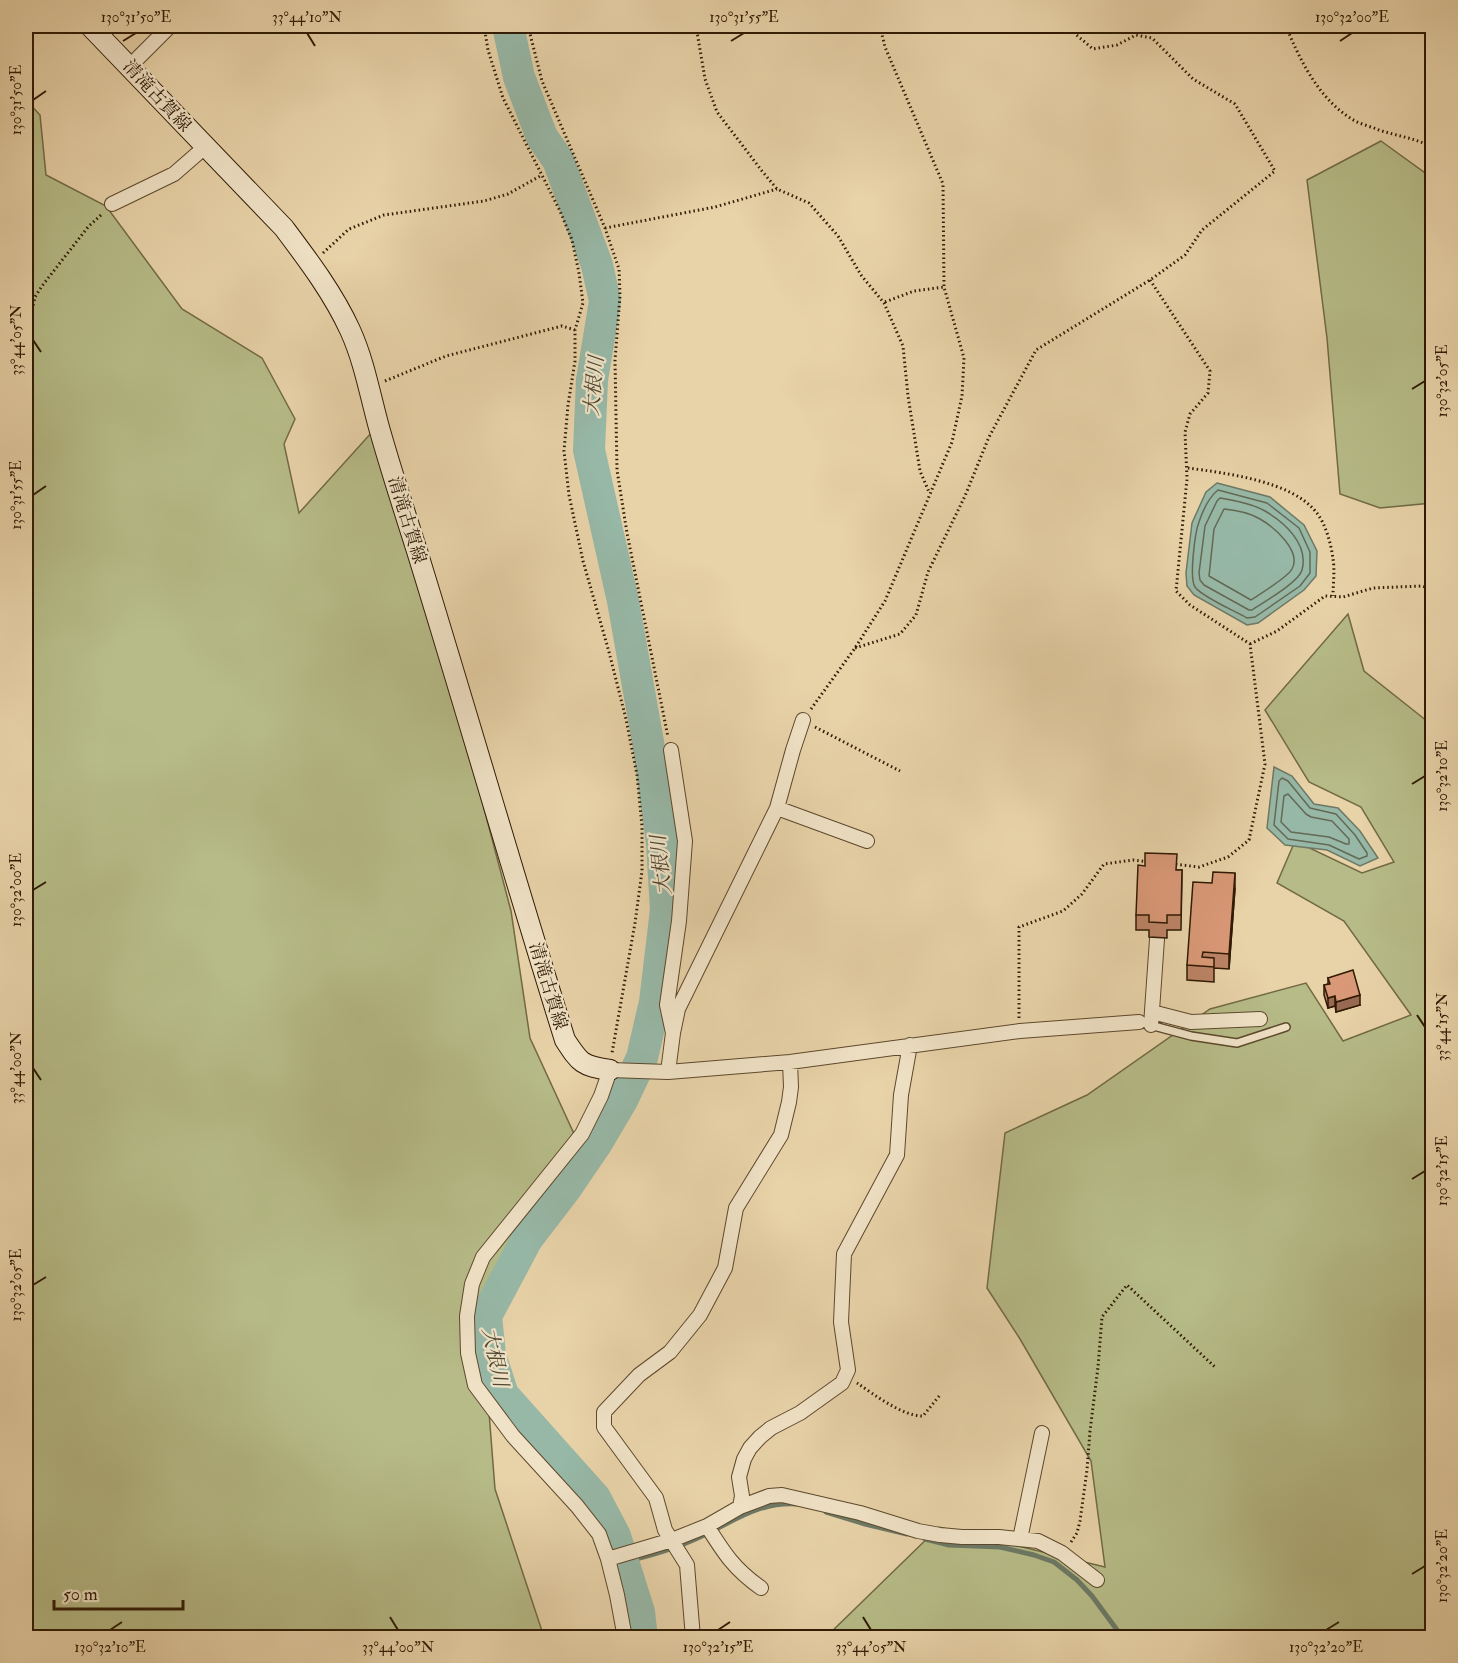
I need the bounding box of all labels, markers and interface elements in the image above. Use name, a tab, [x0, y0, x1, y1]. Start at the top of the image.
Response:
text: 130°31'50"E	[101, 8, 171, 27]
text: 33°44'10"N	[272, 8, 342, 27]
text: 130°31'55"E	[709, 8, 779, 27]
text: 130°32'00"E	[1315, 8, 1389, 27]
street label: 清滝古賀線	[118, 55, 196, 137]
text: 130°31'50"E	[7, 65, 26, 135]
text: 33°44'05"N	[7, 304, 26, 376]
text: 130°32'05"E	[1433, 344, 1452, 417]
water label: 大根川	[579, 353, 609, 417]
text: 130°31'55"E	[7, 460, 26, 530]
street label: 清滝古賀線	[383, 474, 431, 566]
text: 130°32'10"E	[1433, 740, 1452, 812]
water label: 大根川	[645, 832, 677, 896]
text: 130°32'00"E	[7, 853, 26, 927]
street label: 清滝古賀線	[524, 940, 572, 1032]
text: 33°44'15"N	[1433, 992, 1452, 1061]
text: 33°44'00"N	[7, 1031, 26, 1104]
text: 130°32'15"E	[1433, 1136, 1452, 1206]
text: 130°32'05"E	[7, 1248, 26, 1321]
water label: 大根川	[477, 1325, 514, 1391]
text: 130°32'20"E	[1433, 1529, 1452, 1603]
scale bar	[54, 1573, 183, 1611]
text: 50 m	[63, 1583, 98, 1606]
text: 130°32'10"E	[74, 1638, 146, 1657]
text: 33°44'00"N	[362, 1638, 435, 1657]
text: 130°32'15"E	[683, 1638, 753, 1657]
text: 33°44'05"N	[835, 1638, 907, 1657]
text: 130°32'20"E	[1289, 1638, 1363, 1657]

